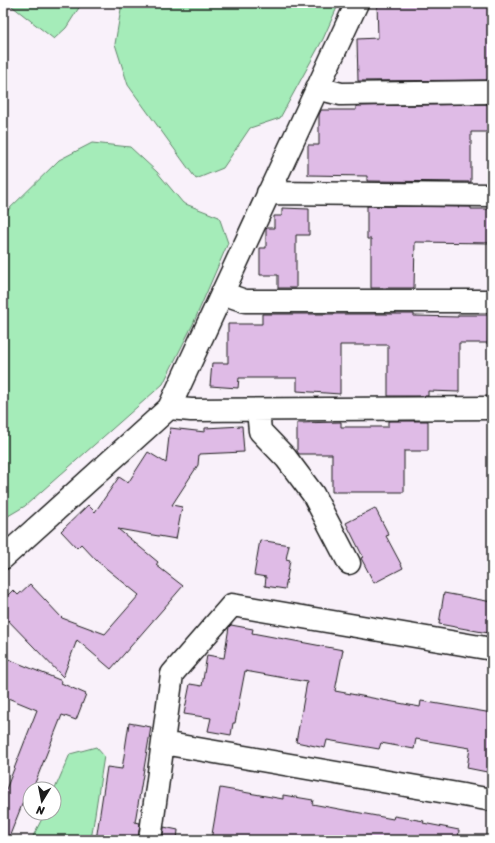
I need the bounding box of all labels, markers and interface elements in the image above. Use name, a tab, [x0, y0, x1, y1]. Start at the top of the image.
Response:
north arrow	[22, 781, 62, 821]
text: N	[35, 800, 47, 821]

